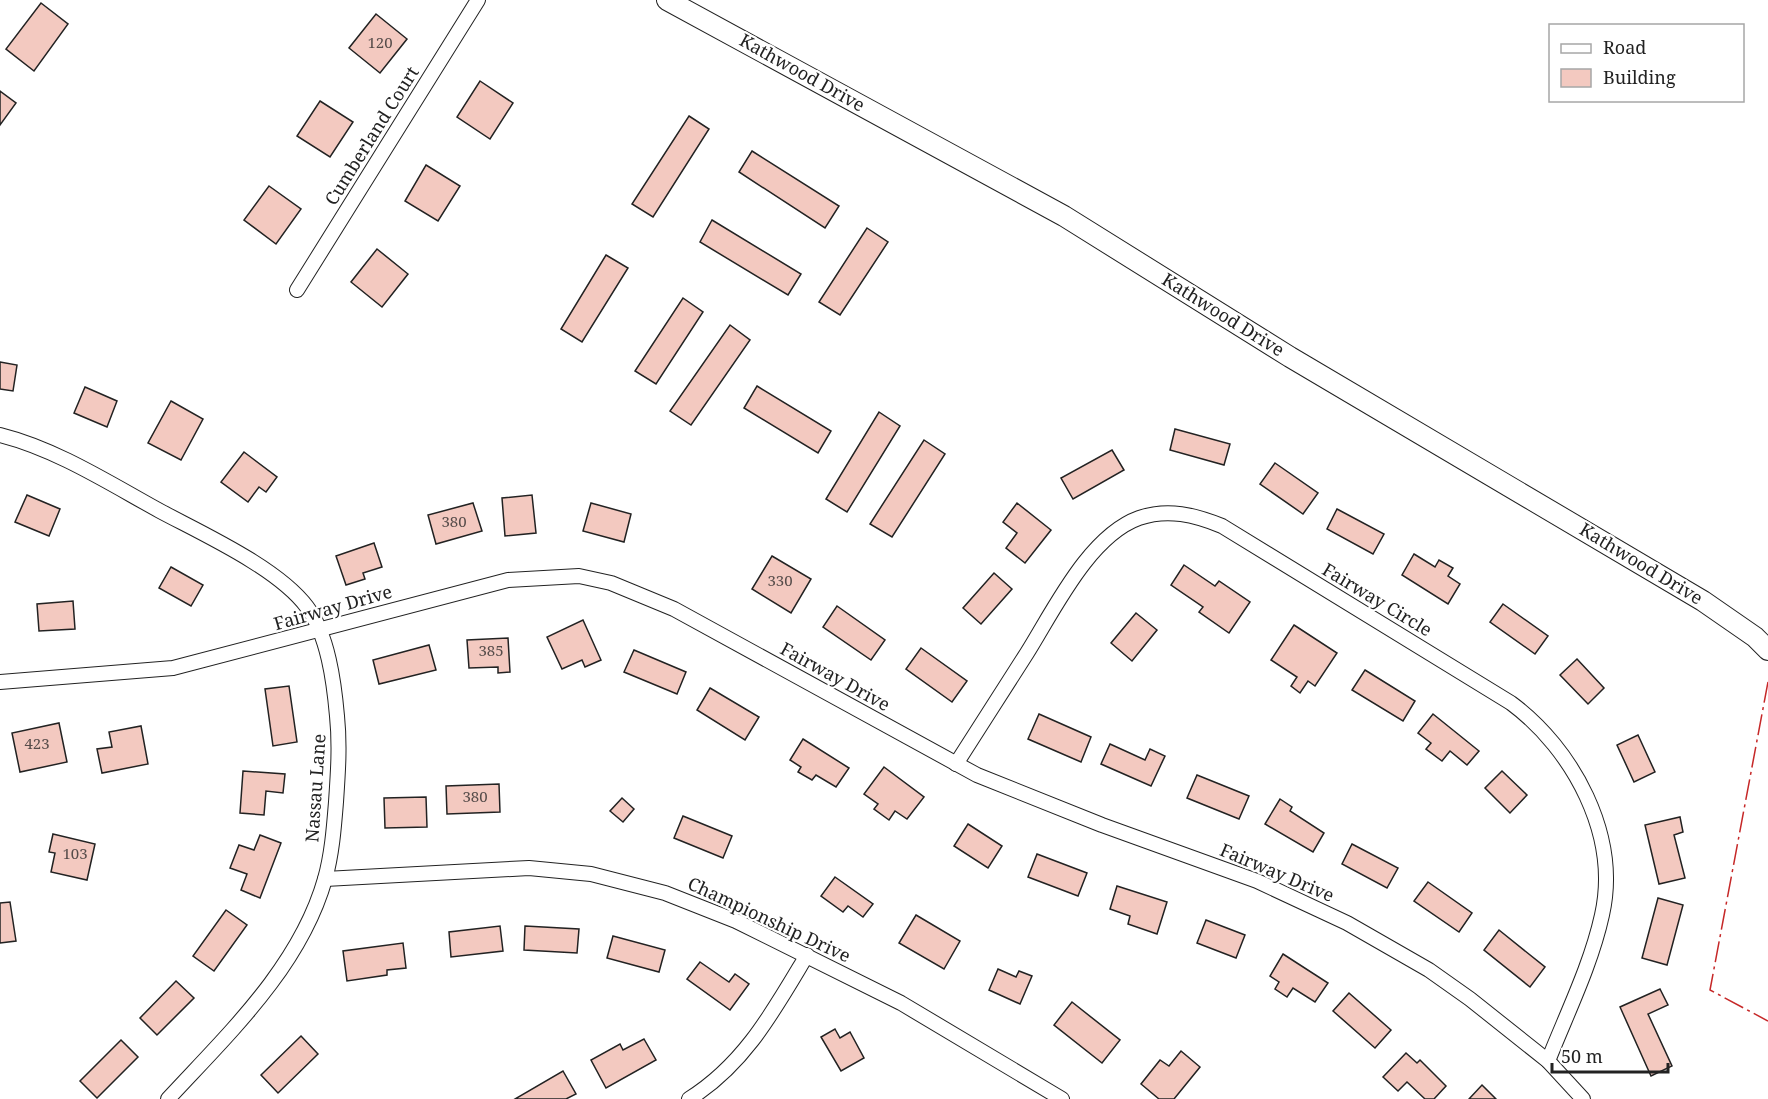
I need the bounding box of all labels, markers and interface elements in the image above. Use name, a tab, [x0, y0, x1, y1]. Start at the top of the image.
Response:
legend	[1549, 24, 1744, 102]
street label: Kathwood Drive	[735, 28, 869, 117]
house number: 120	[367, 32, 393, 52]
text: Road	[1603, 35, 1646, 59]
street label: Cumberland Court	[319, 62, 424, 209]
text: Building	[1603, 65, 1676, 89]
street label: Kathwood Drive	[1158, 267, 1289, 361]
house number: 380	[441, 511, 467, 531]
street label: Kathwood Drive	[1575, 517, 1708, 609]
street label: Fairway Circle	[1318, 557, 1437, 641]
house number: 330	[767, 570, 793, 590]
street label: Fairway Drive	[271, 579, 395, 635]
street label: Fairway Drive	[776, 636, 895, 716]
house number: 385	[478, 640, 504, 660]
house number: 423	[24, 733, 50, 753]
street label: Nassau Lane	[299, 733, 331, 843]
house number: 380	[462, 786, 488, 806]
street label: Fairway Drive	[1217, 837, 1338, 907]
house number: 103	[62, 843, 88, 863]
street label: Championship Drive	[684, 871, 855, 967]
scale bar	[1552, 1036, 1668, 1074]
text: 50 m	[1561, 1044, 1603, 1068]

